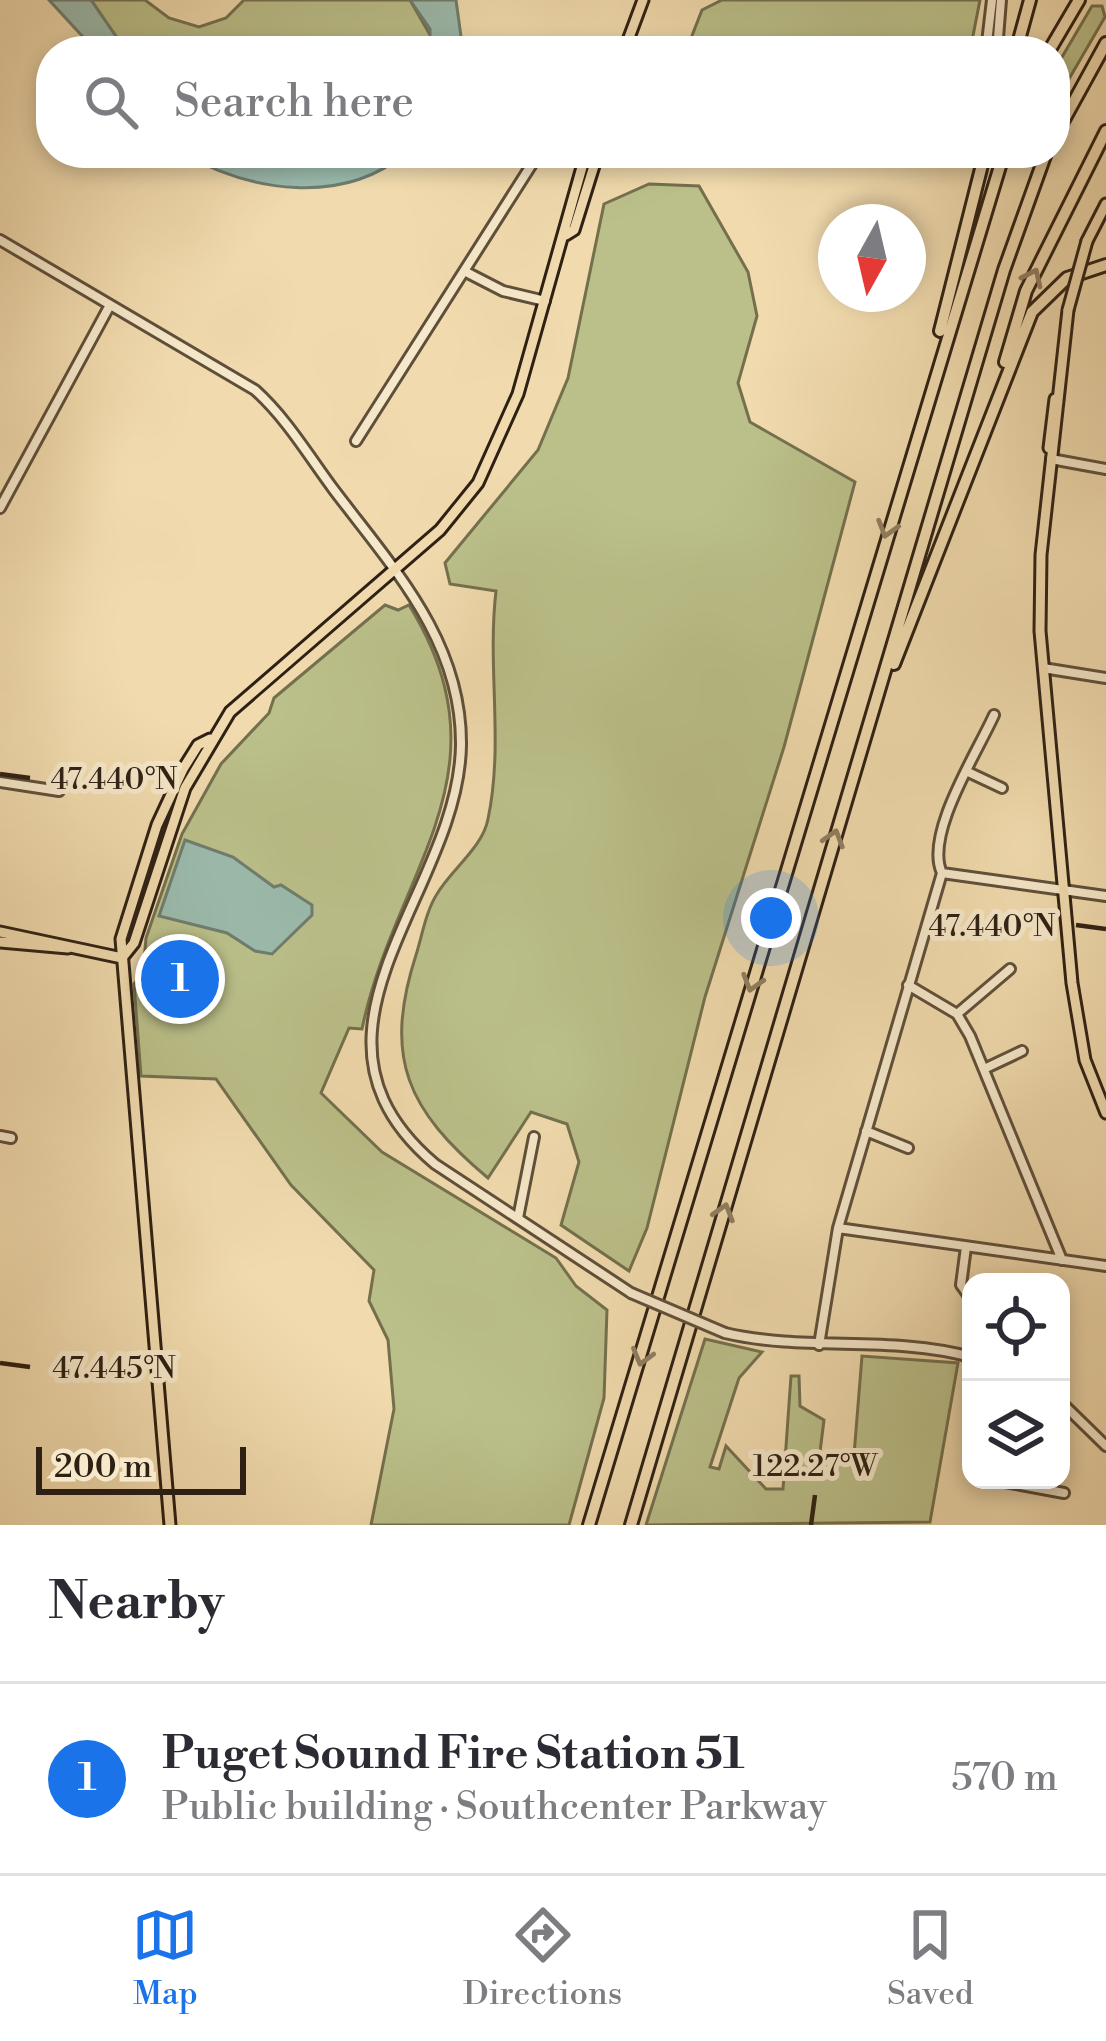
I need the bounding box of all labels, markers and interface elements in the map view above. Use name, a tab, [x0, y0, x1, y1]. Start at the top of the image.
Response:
search box	[36, 36, 1070, 168]
icon: search	[78, 69, 144, 135]
text: Search here	[174, 74, 414, 131]
north arrow	[818, 204, 926, 312]
one-way arrow	[1019, 268, 1042, 289]
one-way arrow	[876, 518, 901, 539]
text: 47.440°N	[50, 761, 178, 799]
one-way arrow	[820, 828, 845, 849]
your location	[741, 888, 801, 948]
text: 47.440°N	[928, 908, 1056, 946]
pin: 1	[141, 934, 219, 1024]
one-way arrow	[741, 972, 766, 993]
one-way arrow	[710, 1202, 735, 1223]
map controls	[962, 1273, 1070, 1489]
button: locate	[962, 1273, 1070, 1381]
one-way arrow	[631, 1346, 656, 1367]
text: 47.445°N	[52, 1350, 176, 1388]
button: layers	[962, 1381, 1070, 1489]
scale bar	[36, 1441, 246, 1494]
text: 200 m	[54, 1447, 152, 1488]
text: 122.27°W	[753, 1448, 878, 1486]
text: Nearby	[48, 1571, 224, 1635]
text: Puget Sound Fire Station 51	[162, 1726, 745, 1783]
text: 1	[78, 1754, 96, 1803]
text: 570 m	[951, 1754, 1058, 1803]
text: Public building · Southcenter Parkway	[162, 1783, 827, 1832]
tab: Map	[132, 1902, 198, 2015]
tab: Directions	[463, 1902, 622, 2015]
tab: Saved	[887, 1902, 974, 2015]

